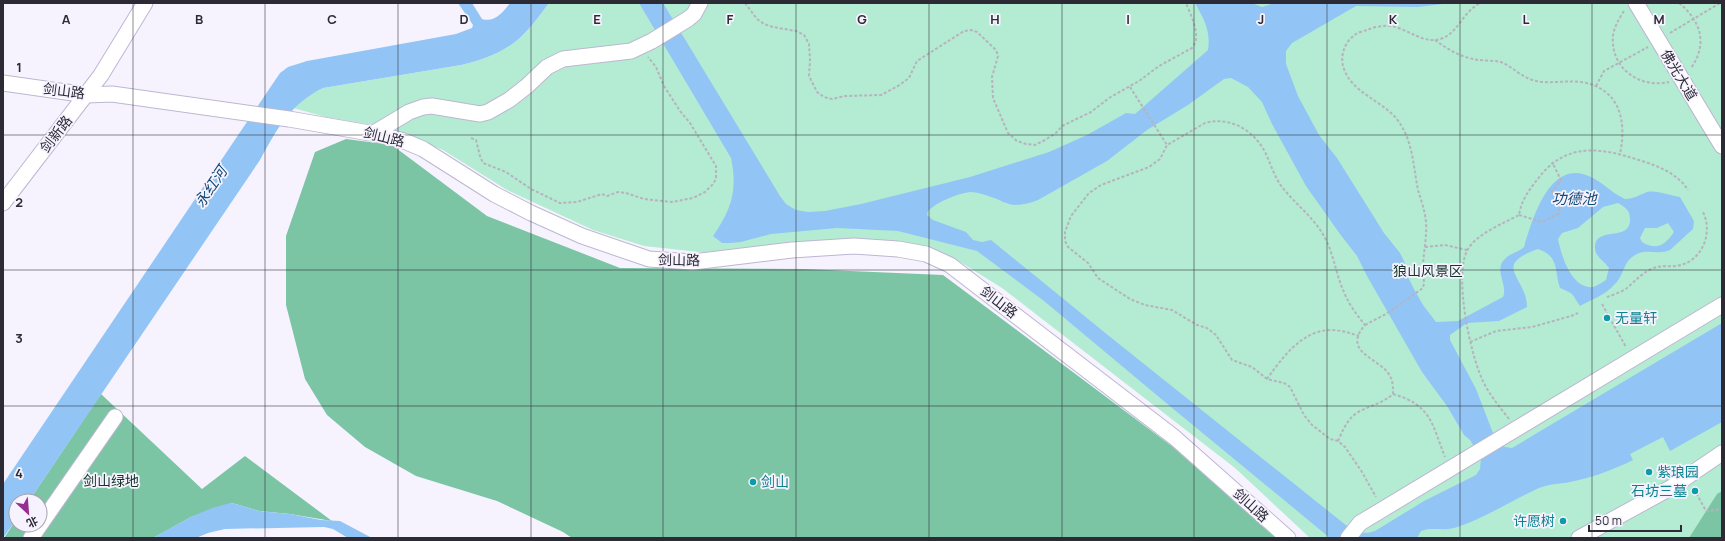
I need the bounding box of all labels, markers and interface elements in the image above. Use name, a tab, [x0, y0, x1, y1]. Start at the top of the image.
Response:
text: A	[62, 10, 71, 28]
text: B	[195, 10, 203, 28]
text: C	[327, 10, 337, 28]
text: D	[459, 10, 469, 28]
text: E	[593, 10, 601, 28]
text: F	[727, 10, 734, 28]
text: G	[857, 10, 867, 28]
text: H	[990, 10, 1000, 28]
text: I	[1126, 10, 1130, 28]
text: J	[1258, 10, 1264, 28]
text: K	[1389, 10, 1398, 28]
text: L	[1523, 10, 1530, 28]
text: M	[1653, 10, 1665, 28]
street label: 佛光大道	[1657, 46, 1702, 104]
text: 1	[16, 58, 22, 76]
street label: 剑山路	[42, 79, 86, 102]
street label: 剑新路	[35, 111, 76, 156]
street label: 剑山路	[361, 122, 407, 151]
water label: 永红河	[189, 160, 234, 211]
water label: 功德池	[1551, 188, 1598, 209]
text: 2	[15, 193, 23, 211]
street label: 剑山路	[658, 250, 700, 269]
park label: 狼山风景区	[1393, 261, 1463, 280]
street label: 剑山路	[977, 281, 1022, 322]
place label: 无量轩	[1615, 308, 1657, 327]
marker: 无量轩	[1602, 313, 1612, 323]
text: 3	[15, 329, 23, 347]
place label: 紫琅园	[1657, 462, 1699, 481]
text: 4	[15, 464, 23, 482]
marker: 紫琅园	[1644, 467, 1654, 477]
park label: 剑山绿地	[83, 471, 139, 490]
place label: 剑山	[761, 472, 789, 491]
marker: 剑山	[748, 477, 758, 487]
place label: 石坊三墓	[1631, 481, 1687, 500]
street label: 剑山路	[1229, 484, 1273, 526]
marker: 石坊三墓	[1690, 486, 1700, 496]
north arrow	[8, 493, 48, 533]
scale bar	[1589, 507, 1681, 533]
place label: 许愿树	[1513, 511, 1555, 530]
text: 50 m	[1595, 512, 1622, 529]
text: 北	[24, 513, 41, 532]
marker: 许愿树	[1558, 516, 1568, 526]

